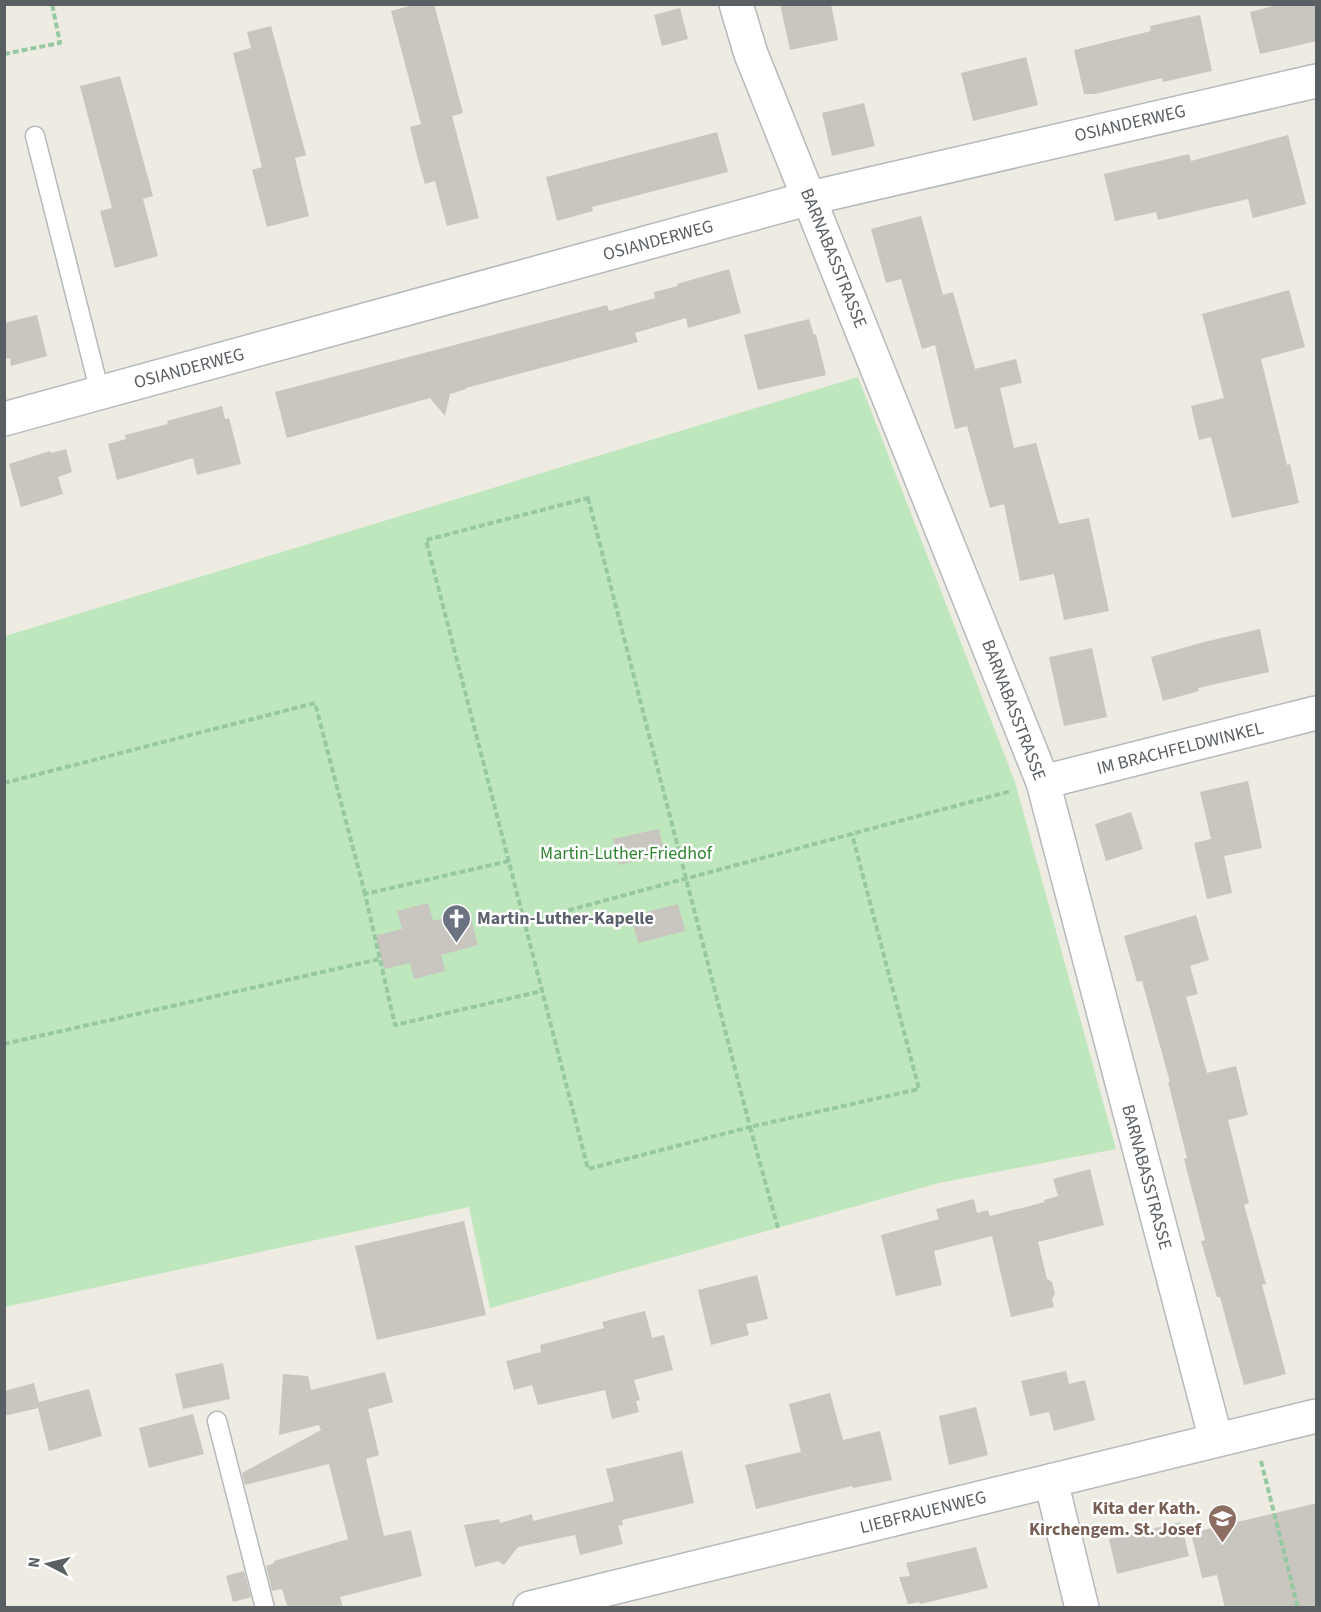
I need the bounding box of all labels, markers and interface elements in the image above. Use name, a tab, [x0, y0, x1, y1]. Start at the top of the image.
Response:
street label: OSIANDERWEG	[1072, 99, 1188, 148]
street label: BARNABASSTRASSE	[794, 184, 873, 332]
street label: OSIANDERWEG	[600, 214, 716, 267]
street label: OSIANDERWEG	[131, 342, 247, 395]
street label: BARNABASSTRASSE	[975, 636, 1052, 784]
street label: IM BRACHFELDWINKEL	[1094, 716, 1266, 781]
park label: Martin-Luther-Friedhof	[540, 841, 713, 866]
church icon: Martin-Luther-Kapelle	[440, 902, 472, 944]
place label: Martin-Luther-Kapelle	[477, 906, 654, 931]
street label: BARNABASSTRASSE	[1115, 1102, 1178, 1252]
street label: LIEBFRAUENWEG	[857, 1485, 989, 1540]
place label: Kita der Kath. Kirchengem. St. Josef	[1029, 1496, 1202, 1542]
school or university icon: Kita der Kath. Kirchengem. St. Josef	[1206, 1502, 1238, 1544]
north arrow	[18, 1534, 78, 1594]
text: N	[23, 1556, 46, 1569]

